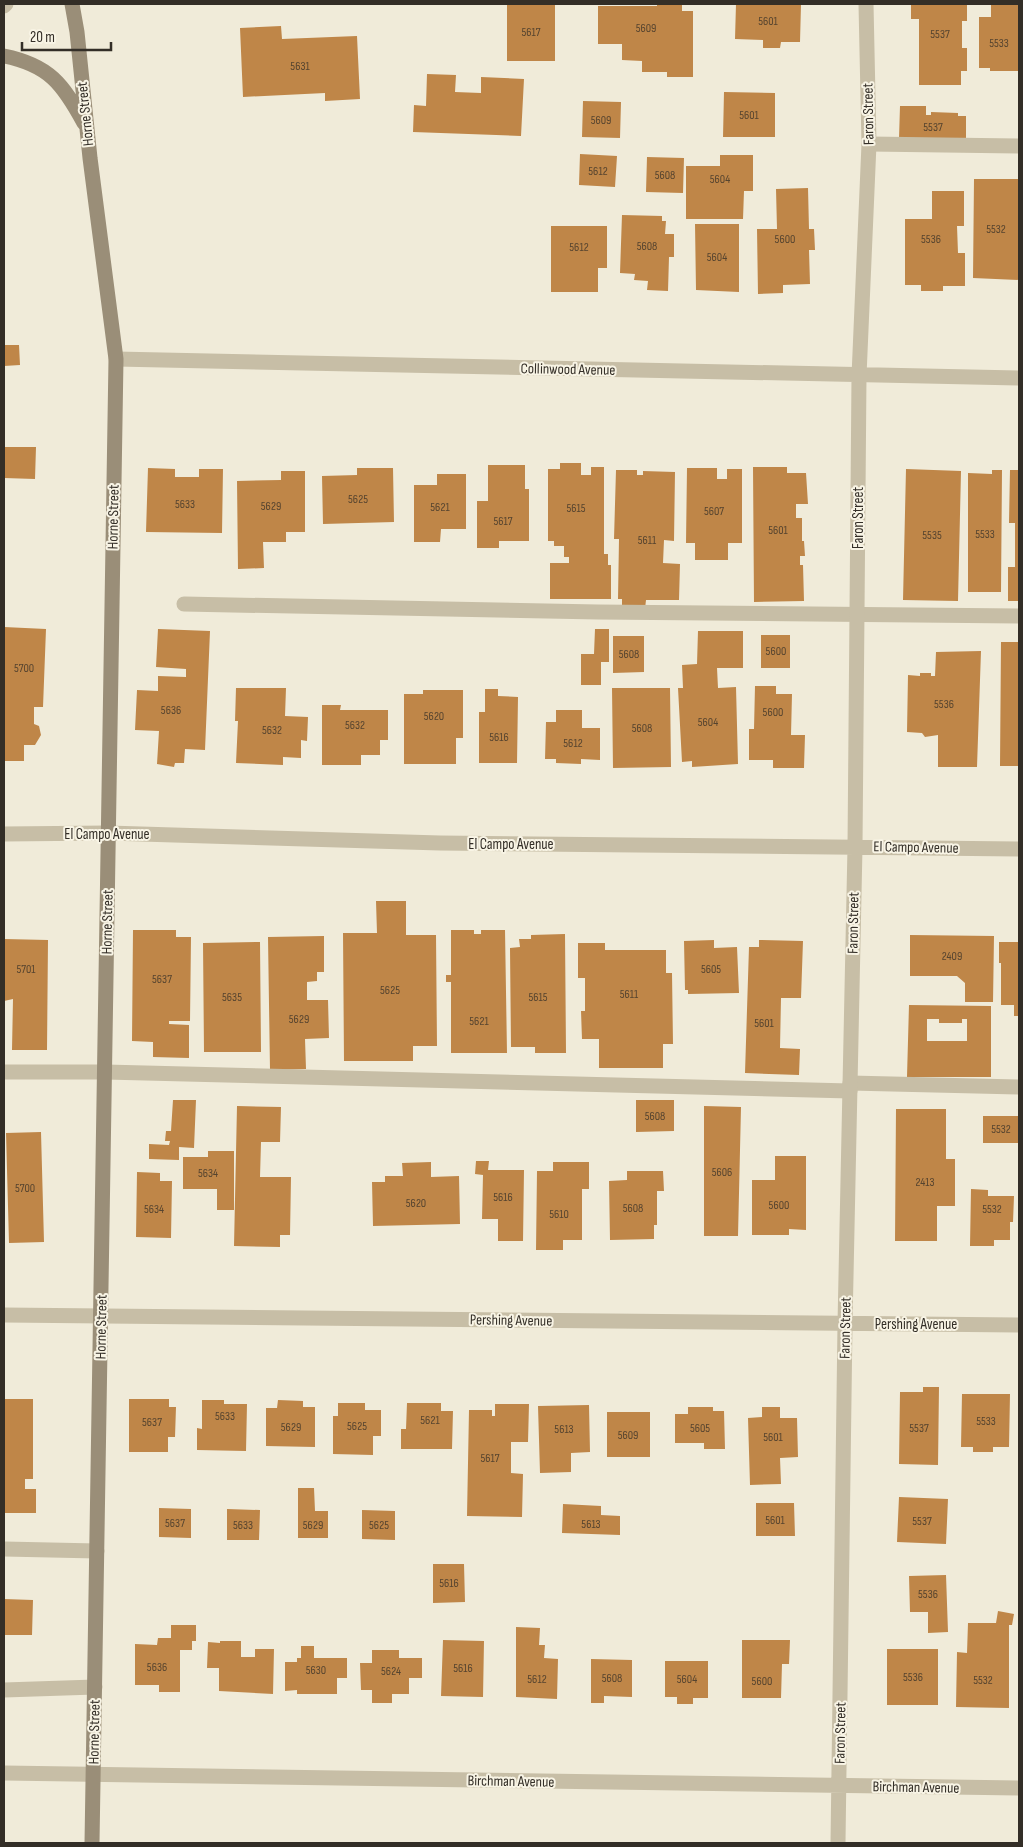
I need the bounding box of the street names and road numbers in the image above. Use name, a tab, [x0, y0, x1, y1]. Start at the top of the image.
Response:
street label: Horne Street	[73, 80, 98, 147]
street label: Faron Street	[858, 82, 879, 145]
street label: Collinwood Avenue	[521, 359, 615, 380]
street label: Horne Street	[103, 484, 124, 549]
street label: Faron Street	[849, 487, 868, 549]
street label: El Campo Avenue	[64, 825, 150, 844]
street label: El Campo Avenue	[468, 835, 554, 854]
street label: El Campo Avenue	[873, 837, 959, 858]
street label: Horne Street	[97, 889, 118, 954]
street label: Faron Street	[843, 891, 864, 954]
street label: Horne Street	[91, 1294, 112, 1359]
street label: Faron Street	[835, 1296, 856, 1359]
street label: Pershing Avenue	[470, 1310, 552, 1331]
street label: Pershing Avenue	[875, 1315, 957, 1334]
street label: Horne Street	[84, 1699, 105, 1764]
street label: Faron Street	[830, 1701, 851, 1764]
street label: Birchman Avenue	[467, 1771, 555, 1792]
street label: Birchman Avenue	[872, 1777, 960, 1798]

